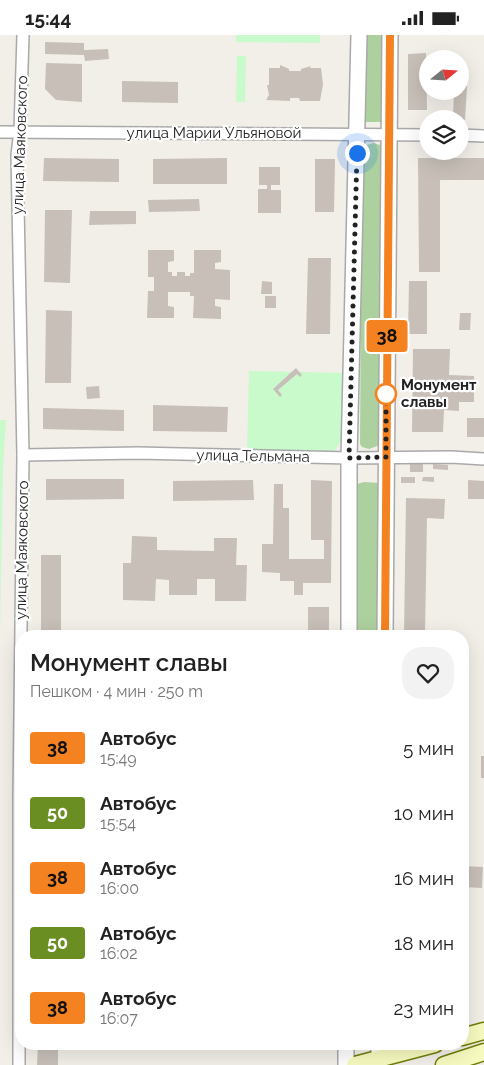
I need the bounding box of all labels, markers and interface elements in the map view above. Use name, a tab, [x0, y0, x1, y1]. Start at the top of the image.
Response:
text: 15:44	[25, 7, 71, 29]
north arrow	[419, 50, 469, 100]
map controls	[419, 50, 469, 160]
street label: улица Маяковского	[9, 75, 31, 215]
button: layers	[419, 110, 469, 160]
street label: улица Марии Ульяновой	[127, 124, 301, 142]
your location	[345, 141, 370, 166]
line badge: 38	[364, 320, 410, 352]
text: 38	[377, 325, 397, 346]
place label: Монумент славы	[401, 376, 477, 411]
marker: Монумент славы	[375, 383, 397, 405]
street label: улица Тельмана	[196, 446, 310, 466]
street label: улица Маяковского	[12, 480, 32, 620]
button: heart	[402, 647, 454, 699]
text: Монумент славы	[30, 648, 228, 677]
text: Пешком · 4 мин · 250 m	[30, 682, 203, 701]
text: Автобус	[100, 727, 177, 749]
text: 38	[47, 737, 68, 758]
text: 5 мин	[403, 737, 454, 759]
text: 15:49	[100, 749, 137, 768]
text: Автобус	[100, 792, 177, 814]
text: 50	[47, 802, 68, 823]
text: 10 мин	[394, 802, 454, 824]
text: 15:54	[100, 814, 136, 833]
text: Автобус	[100, 857, 177, 879]
text: 38	[47, 867, 68, 888]
text: 16 мин	[394, 867, 454, 889]
text: 16:00	[100, 879, 139, 898]
text: Автобус	[100, 922, 177, 944]
text: 50	[47, 932, 68, 953]
text: 18 мин	[394, 932, 454, 954]
text: 16:02	[100, 944, 138, 963]
text: Автобус	[100, 987, 177, 1009]
text: 38	[47, 997, 68, 1018]
text: 23 мин	[393, 997, 454, 1019]
text: 16:07	[100, 1009, 138, 1028]

